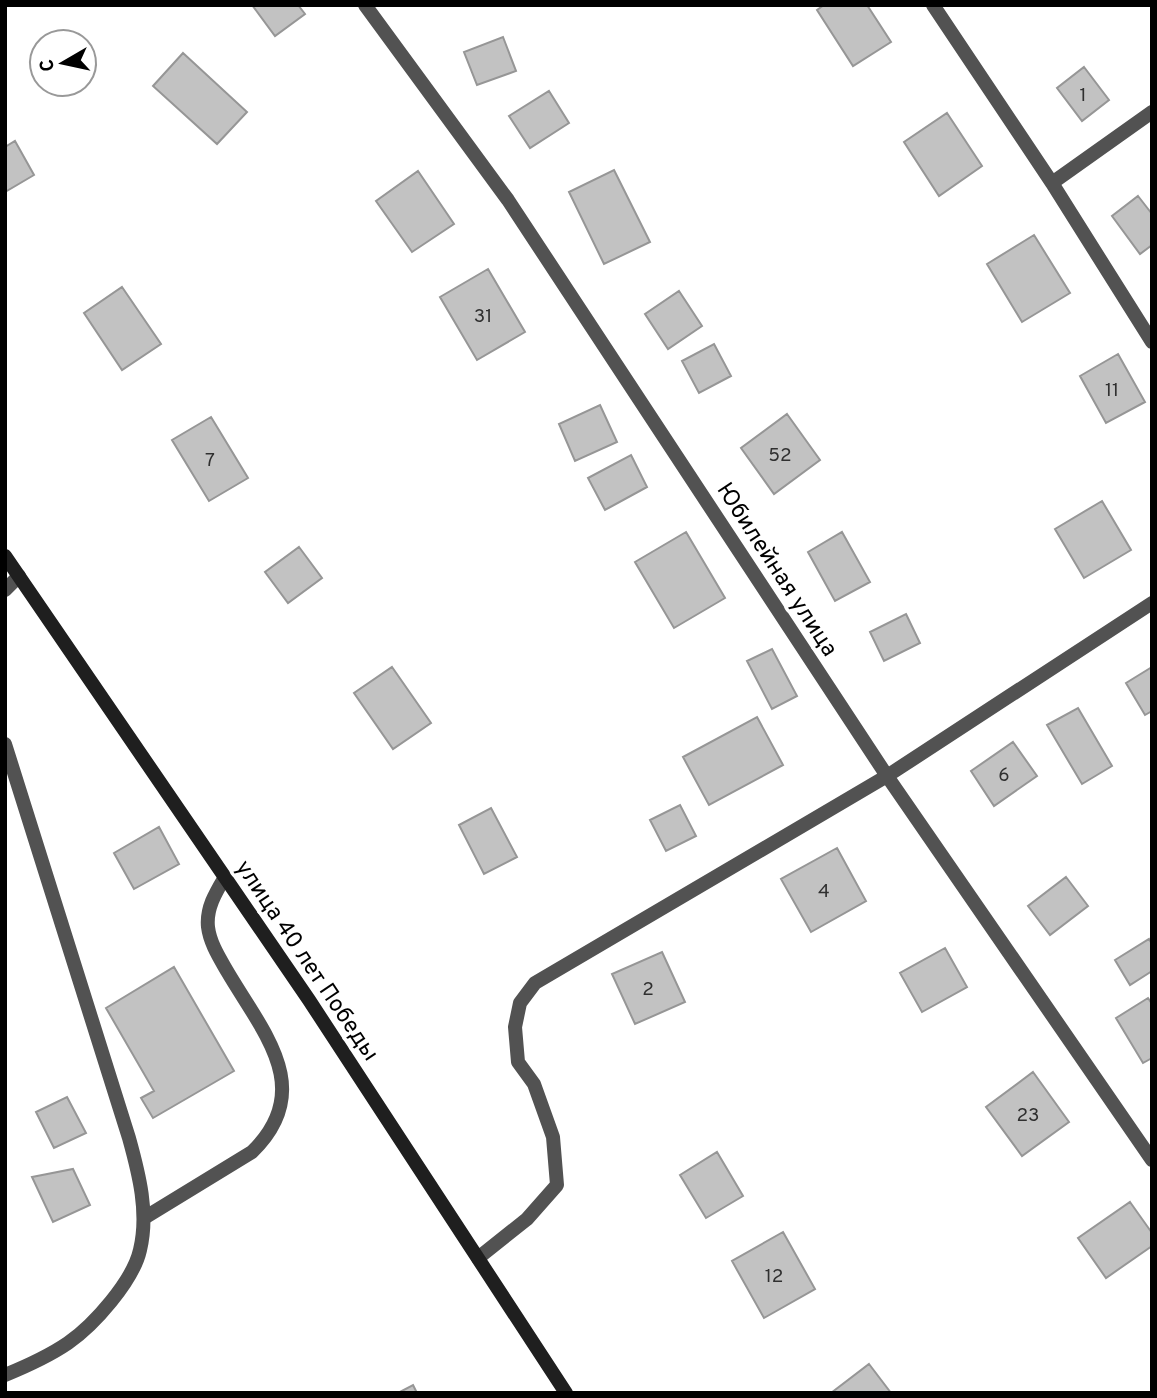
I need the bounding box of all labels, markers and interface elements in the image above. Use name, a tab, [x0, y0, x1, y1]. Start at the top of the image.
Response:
north arrow	[28, 28, 98, 98]
text: С	[35, 57, 61, 73]
house number: 1	[1079, 84, 1087, 108]
house number: 31	[474, 305, 492, 329]
house number: 11	[1105, 379, 1119, 403]
house number: 52	[768, 444, 792, 468]
house number: 7	[205, 449, 215, 473]
street label: Юбилейная улица	[709, 478, 843, 663]
house number: 6	[998, 764, 1010, 788]
street label: улица 40 лет Победы	[228, 855, 384, 1067]
house number: 4	[818, 880, 830, 904]
house number: 2	[642, 978, 654, 1002]
house number: 23	[1016, 1104, 1040, 1128]
house number: 12	[765, 1265, 783, 1289]

